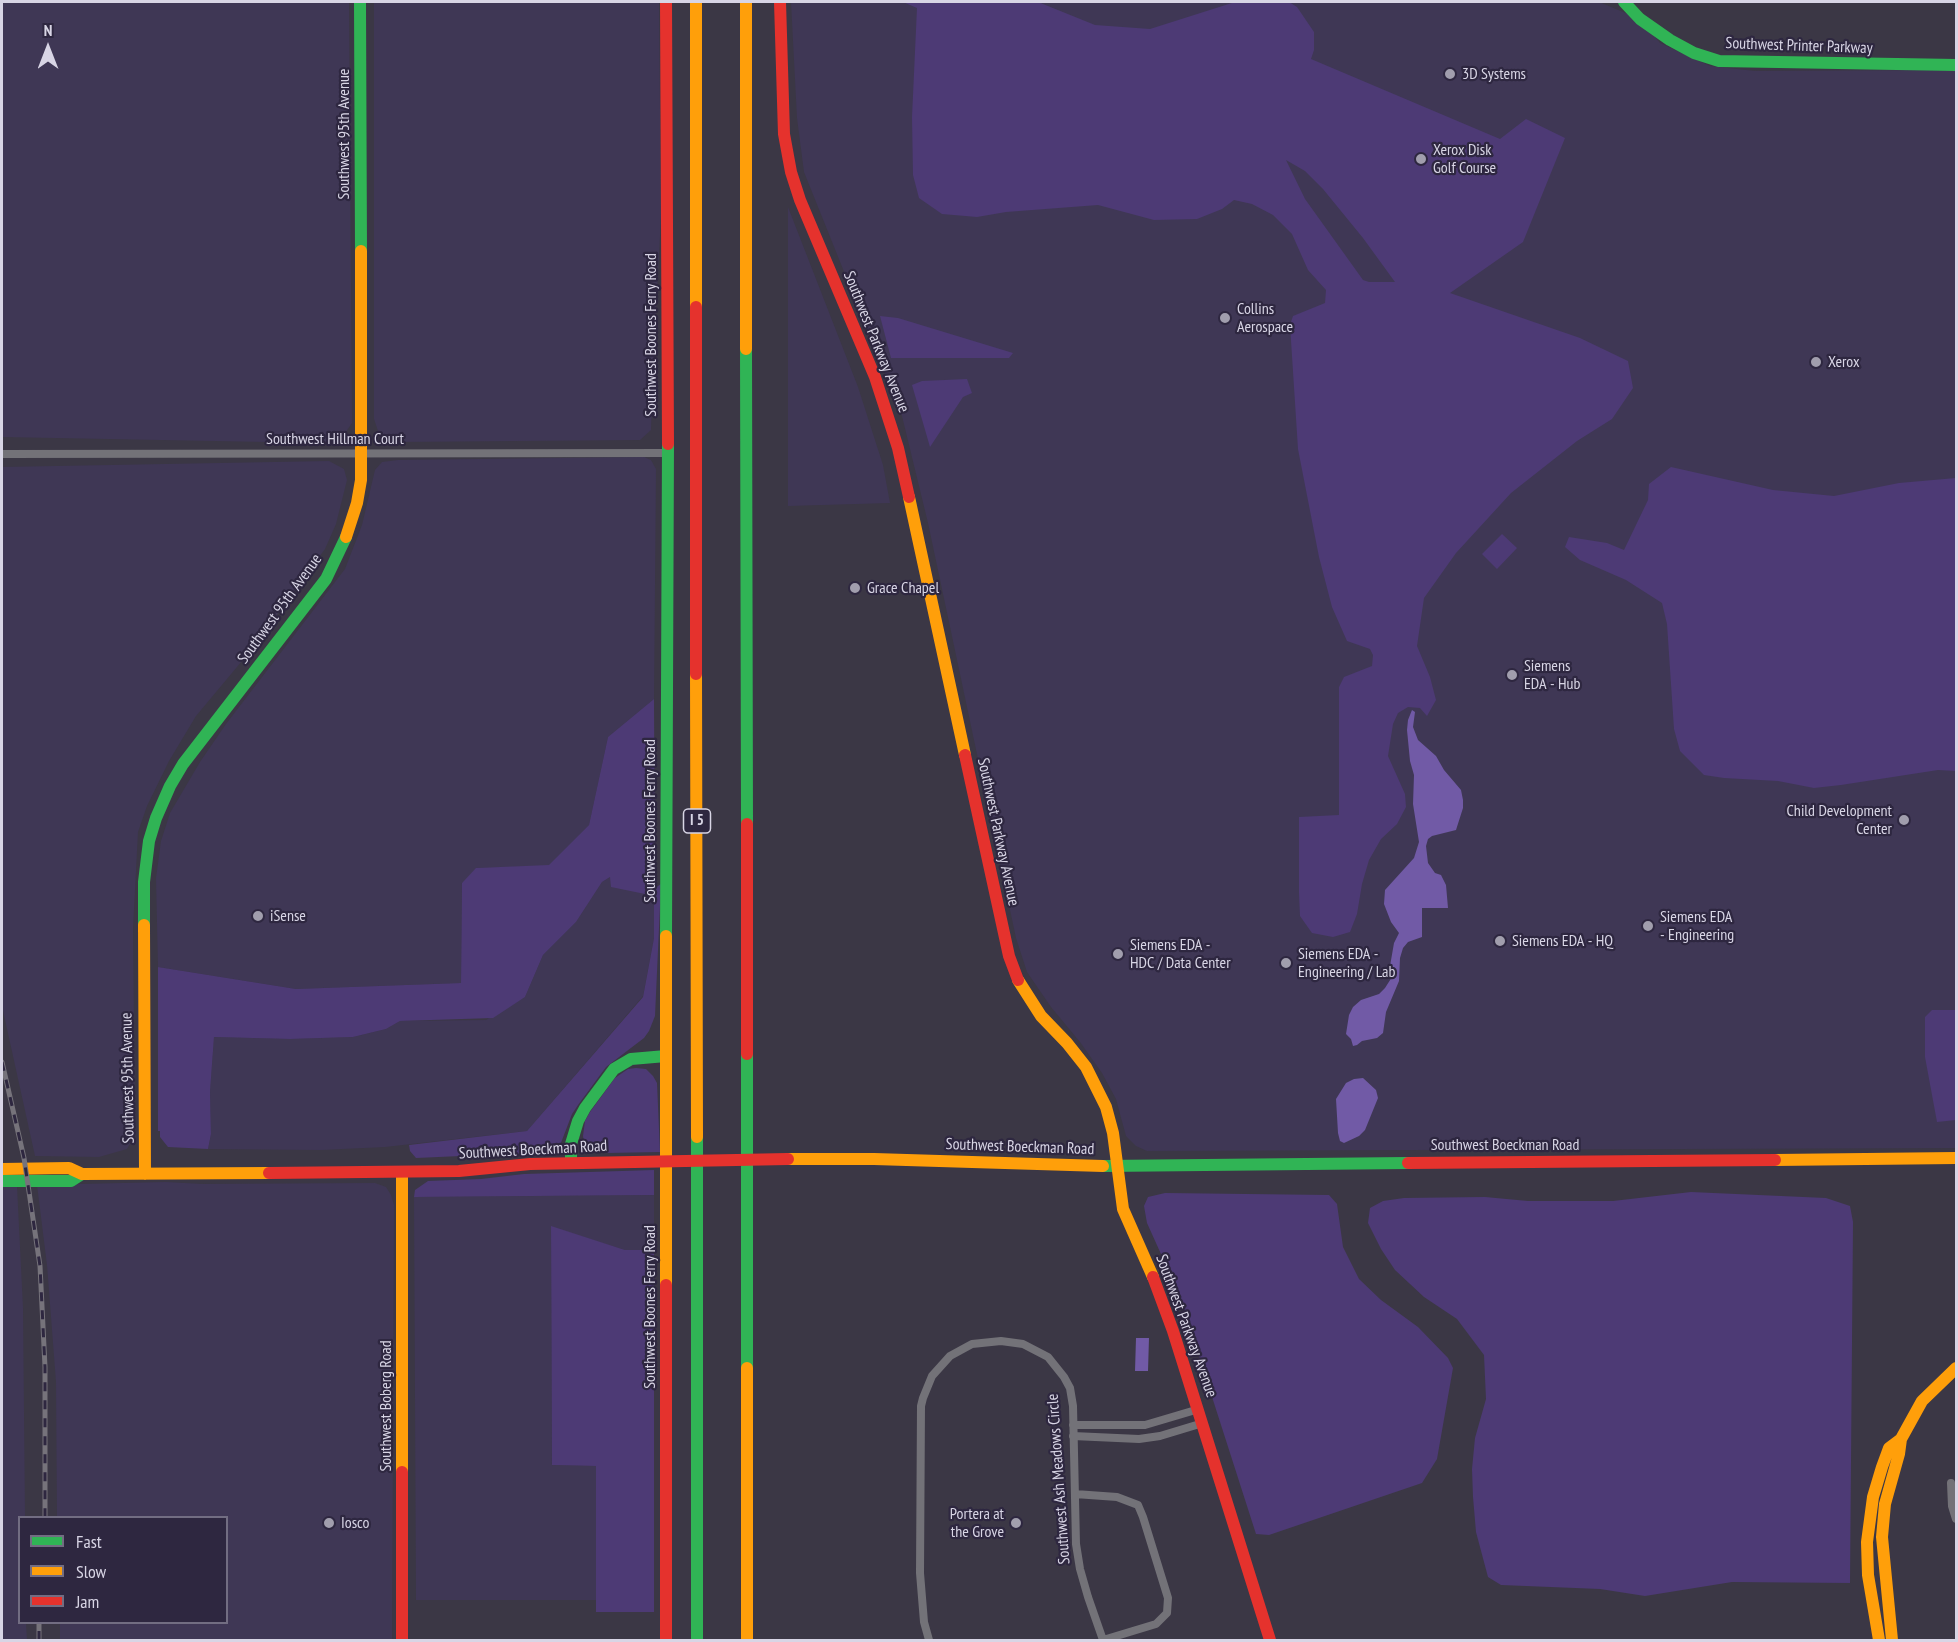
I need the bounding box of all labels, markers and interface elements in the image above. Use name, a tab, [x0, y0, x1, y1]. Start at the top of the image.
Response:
north arrow	[18, 18, 78, 78]
text: N	[44, 20, 52, 40]
street label: Southwest Printer Parkway	[1725, 34, 1873, 58]
place label: 3D Systems	[1462, 64, 1526, 84]
marker: 3D Systems	[1443, 67, 1457, 81]
street label: Southwest 95th Avenue	[334, 69, 354, 199]
place label: Xerox Disk Golf Course	[1433, 140, 1496, 178]
marker: Xerox Disk Golf Course	[1414, 152, 1428, 166]
street label: Southwest Boones Ferry Road	[641, 253, 661, 417]
street label: Southwest Parkway Avenue	[839, 269, 913, 415]
place label: Collins Aerospace	[1237, 299, 1293, 337]
marker: Collins Aerospace	[1218, 311, 1232, 325]
place label: Xerox	[1828, 352, 1860, 372]
marker: Xerox	[1809, 355, 1823, 369]
street label: Southwest Hillman Court	[266, 429, 404, 449]
street label: Southwest 95th Avenue	[234, 550, 326, 668]
place label: Grace Chapel	[867, 578, 939, 598]
marker: Grace Chapel	[848, 581, 862, 595]
place label: Siemens EDA - Hub	[1524, 656, 1580, 694]
marker: Siemens EDA - Hub	[1505, 668, 1519, 682]
street label: Southwest Boones Ferry Road	[640, 739, 660, 903]
street label: Southwest Parkway Avenue	[973, 756, 1023, 908]
place label: Child Development Center	[1787, 801, 1892, 839]
road number: I 5	[684, 809, 710, 833]
marker: Child Development Center	[1897, 813, 1911, 827]
place label: iSense	[270, 906, 306, 926]
place label: Siemens EDA - Engineering	[1660, 907, 1734, 945]
marker: iSense	[251, 909, 265, 923]
marker: Siemens EDA - Engineering	[1641, 919, 1655, 933]
place label: Siemens EDA - HQ	[1512, 931, 1613, 951]
marker: Siemens EDA - HQ	[1493, 934, 1507, 948]
place label: Siemens EDA - HDC / Data Center	[1130, 935, 1231, 973]
place label: Siemens EDA - Engineering / Lab	[1298, 944, 1395, 982]
marker: Siemens EDA - HDC / Data Center	[1111, 947, 1125, 961]
marker: Siemens EDA - Engineering / Lab	[1279, 956, 1293, 970]
street label: Southwest 95th Avenue	[117, 1012, 139, 1144]
street label: Southwest Boeckman Road	[945, 1135, 1095, 1159]
street label: Southwest Boeckman Road	[1431, 1135, 1579, 1155]
street label: Southwest Boeckman Road	[458, 1137, 608, 1163]
street label: Southwest Boones Ferry Road	[640, 1225, 660, 1389]
street label: Southwest Parkway Avenue	[1151, 1252, 1221, 1400]
street label: Southwest Boberg Road	[376, 1340, 396, 1472]
street label: Southwest Ash Meadows Circle	[1043, 1393, 1075, 1565]
place label: Portera at the Grove	[950, 1504, 1004, 1542]
place label: Iosco	[341, 1513, 369, 1533]
legend	[18, 1516, 228, 1624]
marker: Iosco	[322, 1516, 336, 1530]
marker: Portera at the Grove	[1009, 1516, 1023, 1530]
text: Fast	[76, 1530, 102, 1553]
text: Slow	[76, 1560, 106, 1583]
text: Jam	[76, 1590, 99, 1613]

